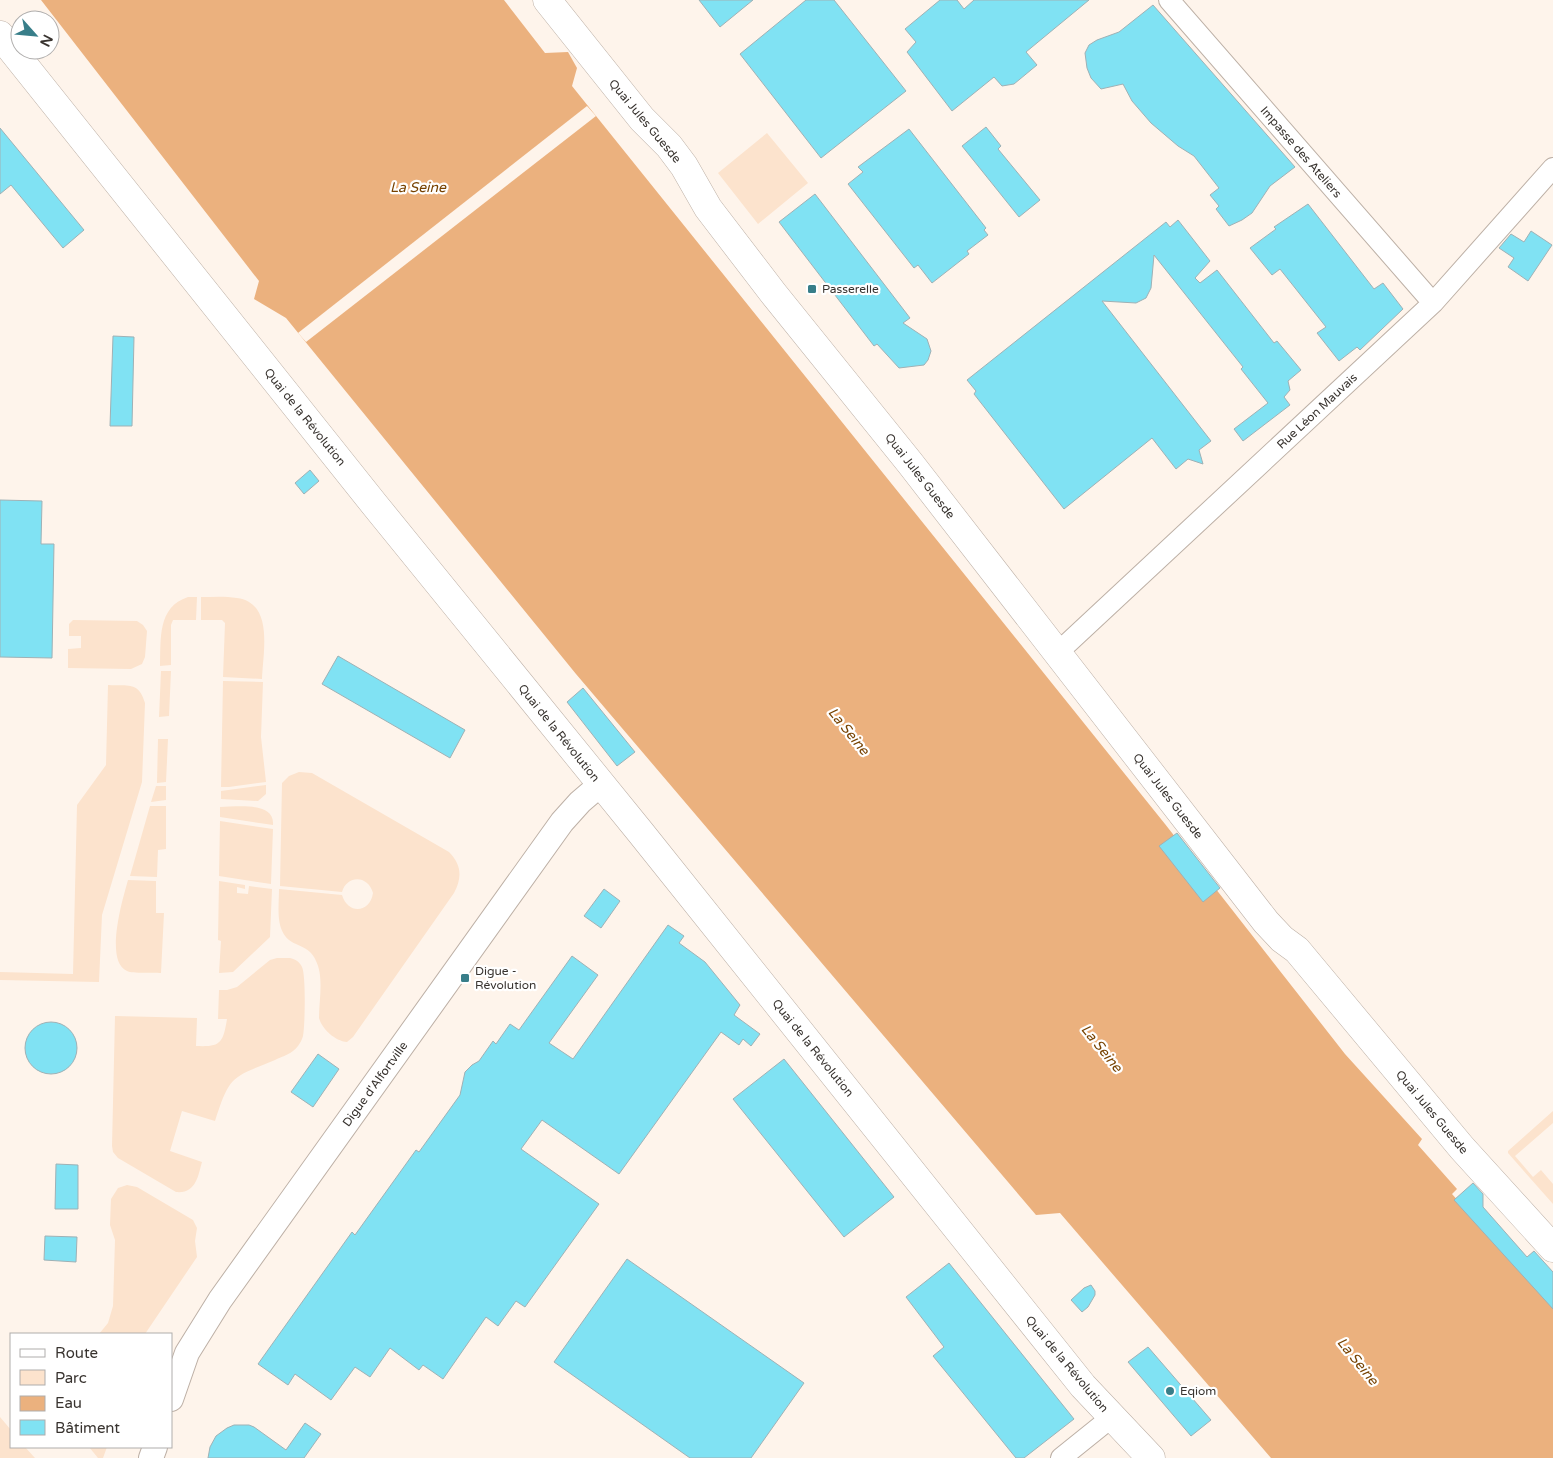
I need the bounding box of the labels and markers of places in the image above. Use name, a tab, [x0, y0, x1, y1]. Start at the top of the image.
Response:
place label: Passerelle	[822, 282, 879, 296]
marker: Passerelle	[806, 283, 818, 295]
place label: Digue - Révolution	[475, 964, 536, 992]
marker: Digue - Révolution	[459, 972, 471, 984]
place label: Eqiom	[1180, 1384, 1216, 1398]
marker: Eqiom	[1164, 1385, 1176, 1397]

